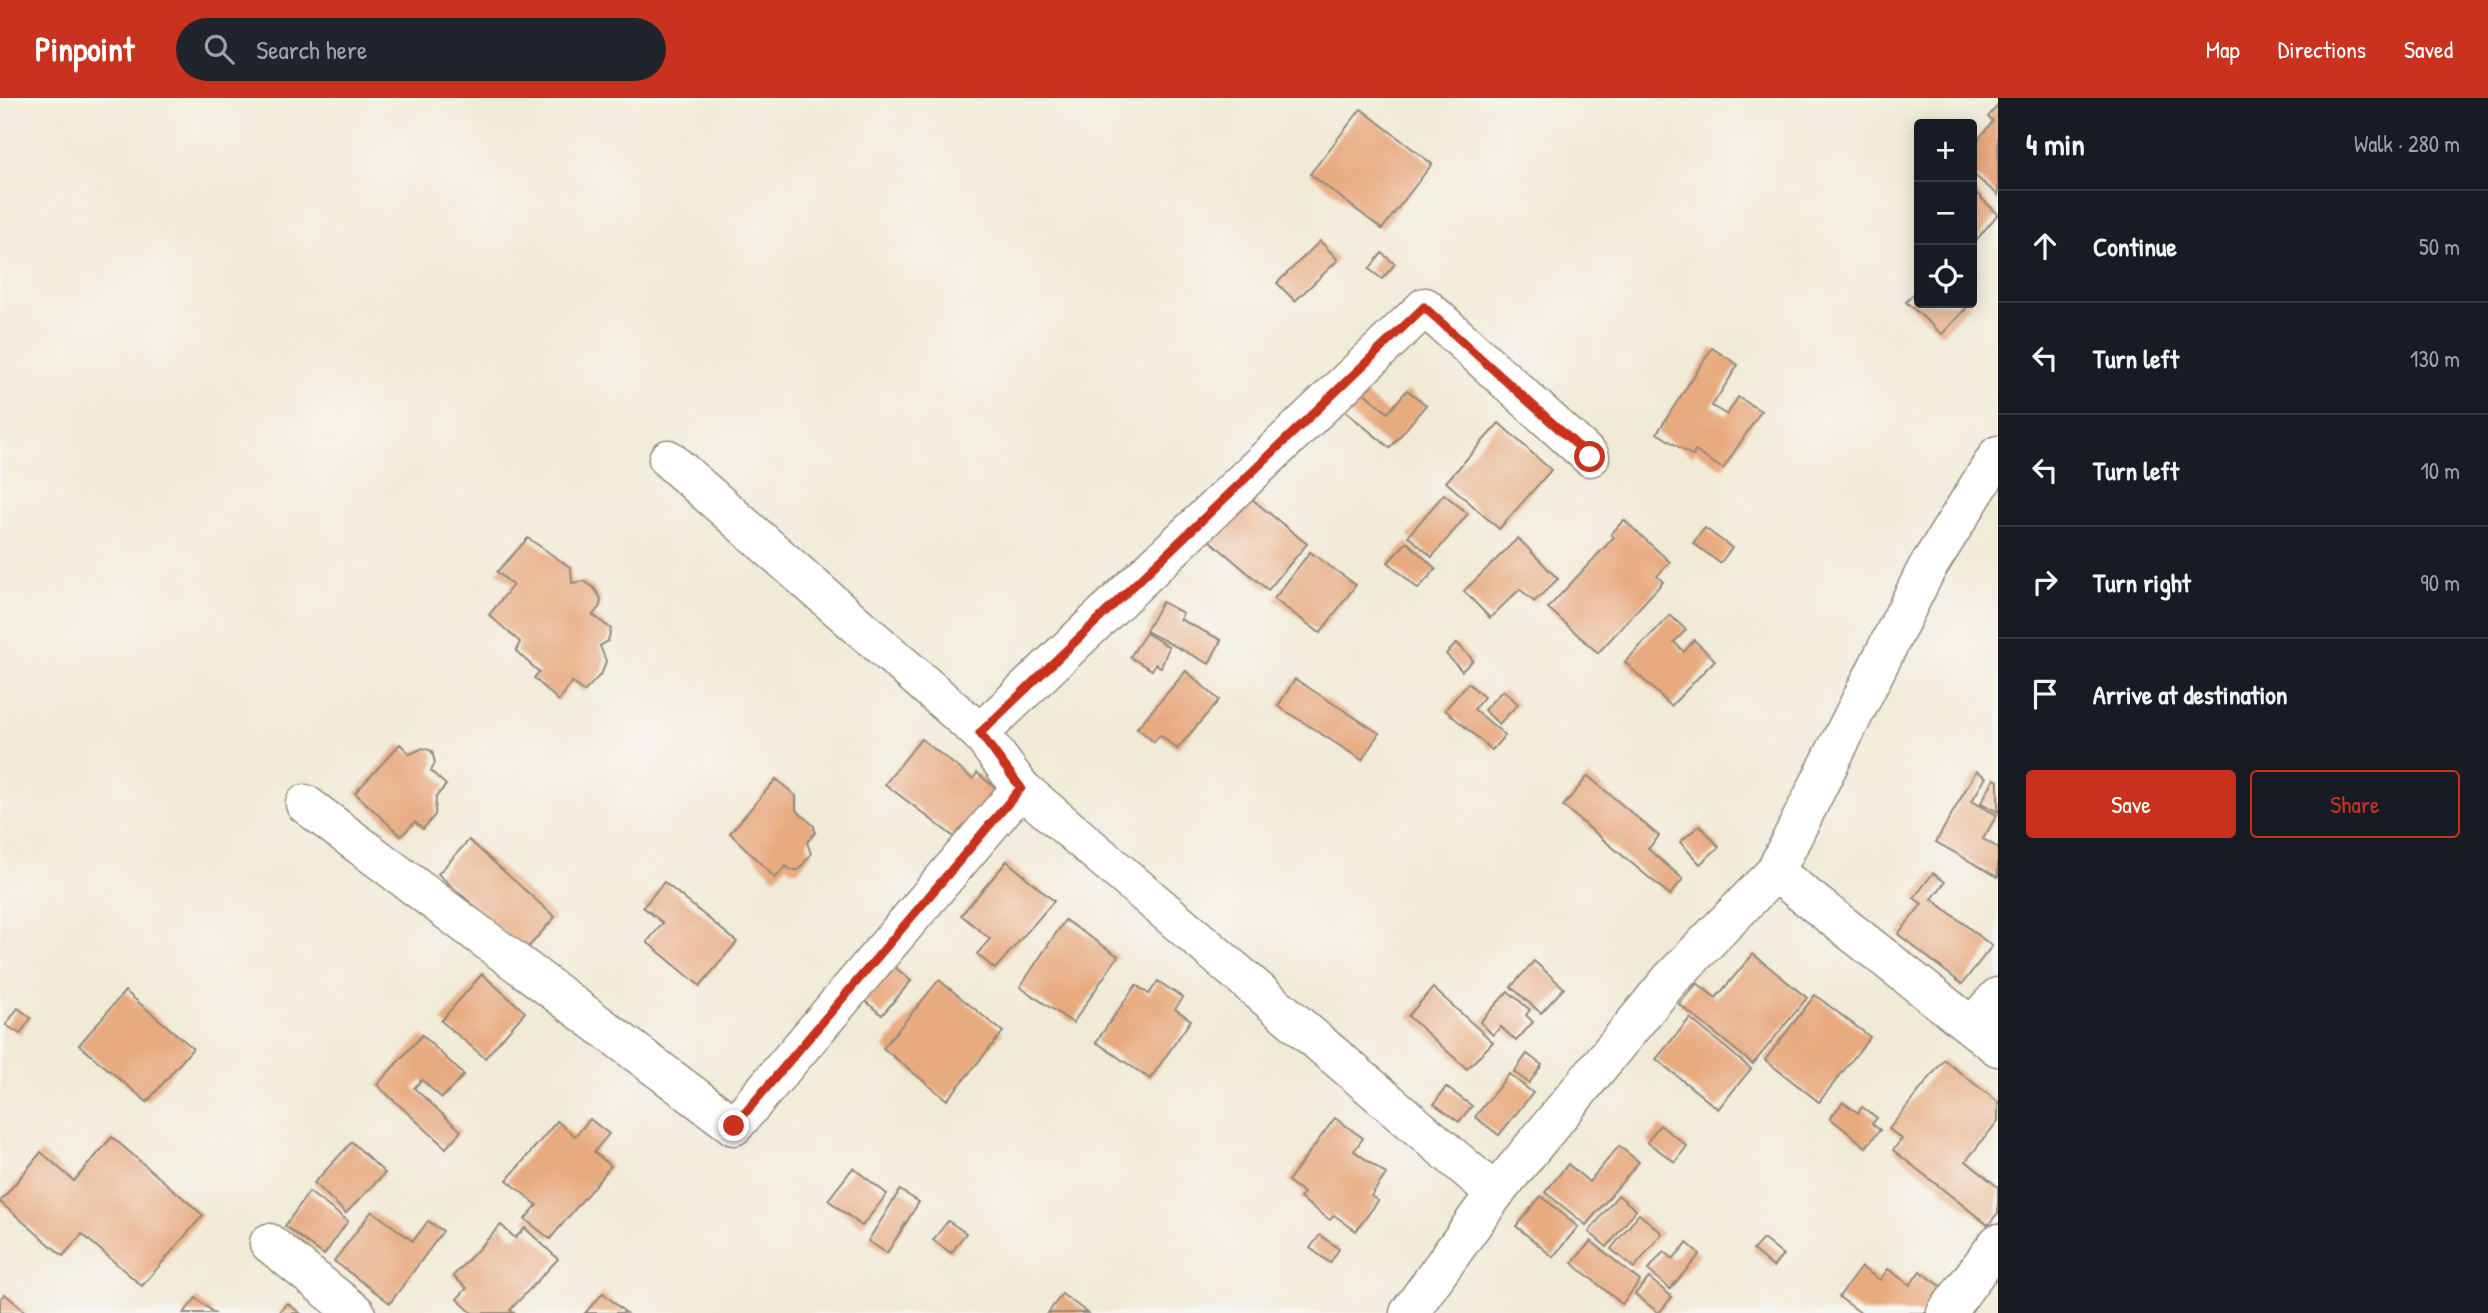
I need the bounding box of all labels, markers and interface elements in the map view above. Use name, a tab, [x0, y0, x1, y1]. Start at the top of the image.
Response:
search box	[176, 18, 666, 81]
text: Pinpoint	[35, 27, 134, 71]
icon: search	[200, 30, 238, 68]
text: Search here	[256, 32, 367, 67]
text: Map	[2206, 33, 2240, 65]
text: Directions	[2278, 33, 2366, 65]
text: Saved	[2404, 33, 2453, 65]
map controls	[1914, 119, 1977, 308]
button: +	[1914, 119, 1977, 182]
text: 4 min	[2026, 124, 2085, 164]
text: Walk · 280 m	[2354, 128, 2460, 159]
button: −	[1914, 182, 1977, 245]
icon: ahead	[2026, 227, 2064, 265]
text: Continue	[2093, 229, 2177, 264]
text: 50 m	[2419, 231, 2460, 262]
button: locate	[1914, 245, 1977, 308]
icon: left	[2026, 339, 2064, 377]
text: Turn left	[2093, 341, 2179, 376]
text: 130 m	[2410, 343, 2460, 374]
route start	[1574, 441, 1605, 472]
icon: left	[2026, 451, 2064, 489]
text: Turn left	[2093, 453, 2179, 488]
text: 10 m	[2420, 455, 2460, 486]
icon: right	[2026, 563, 2064, 601]
text: Turn right	[2093, 565, 2191, 600]
text: 90 m	[2420, 567, 2460, 598]
icon: arrive	[2026, 675, 2064, 713]
text: Arrive at destination	[2093, 677, 2288, 712]
button: Save	[2026, 770, 2236, 838]
button: Share	[2250, 770, 2460, 838]
route end	[718, 1110, 749, 1141]

